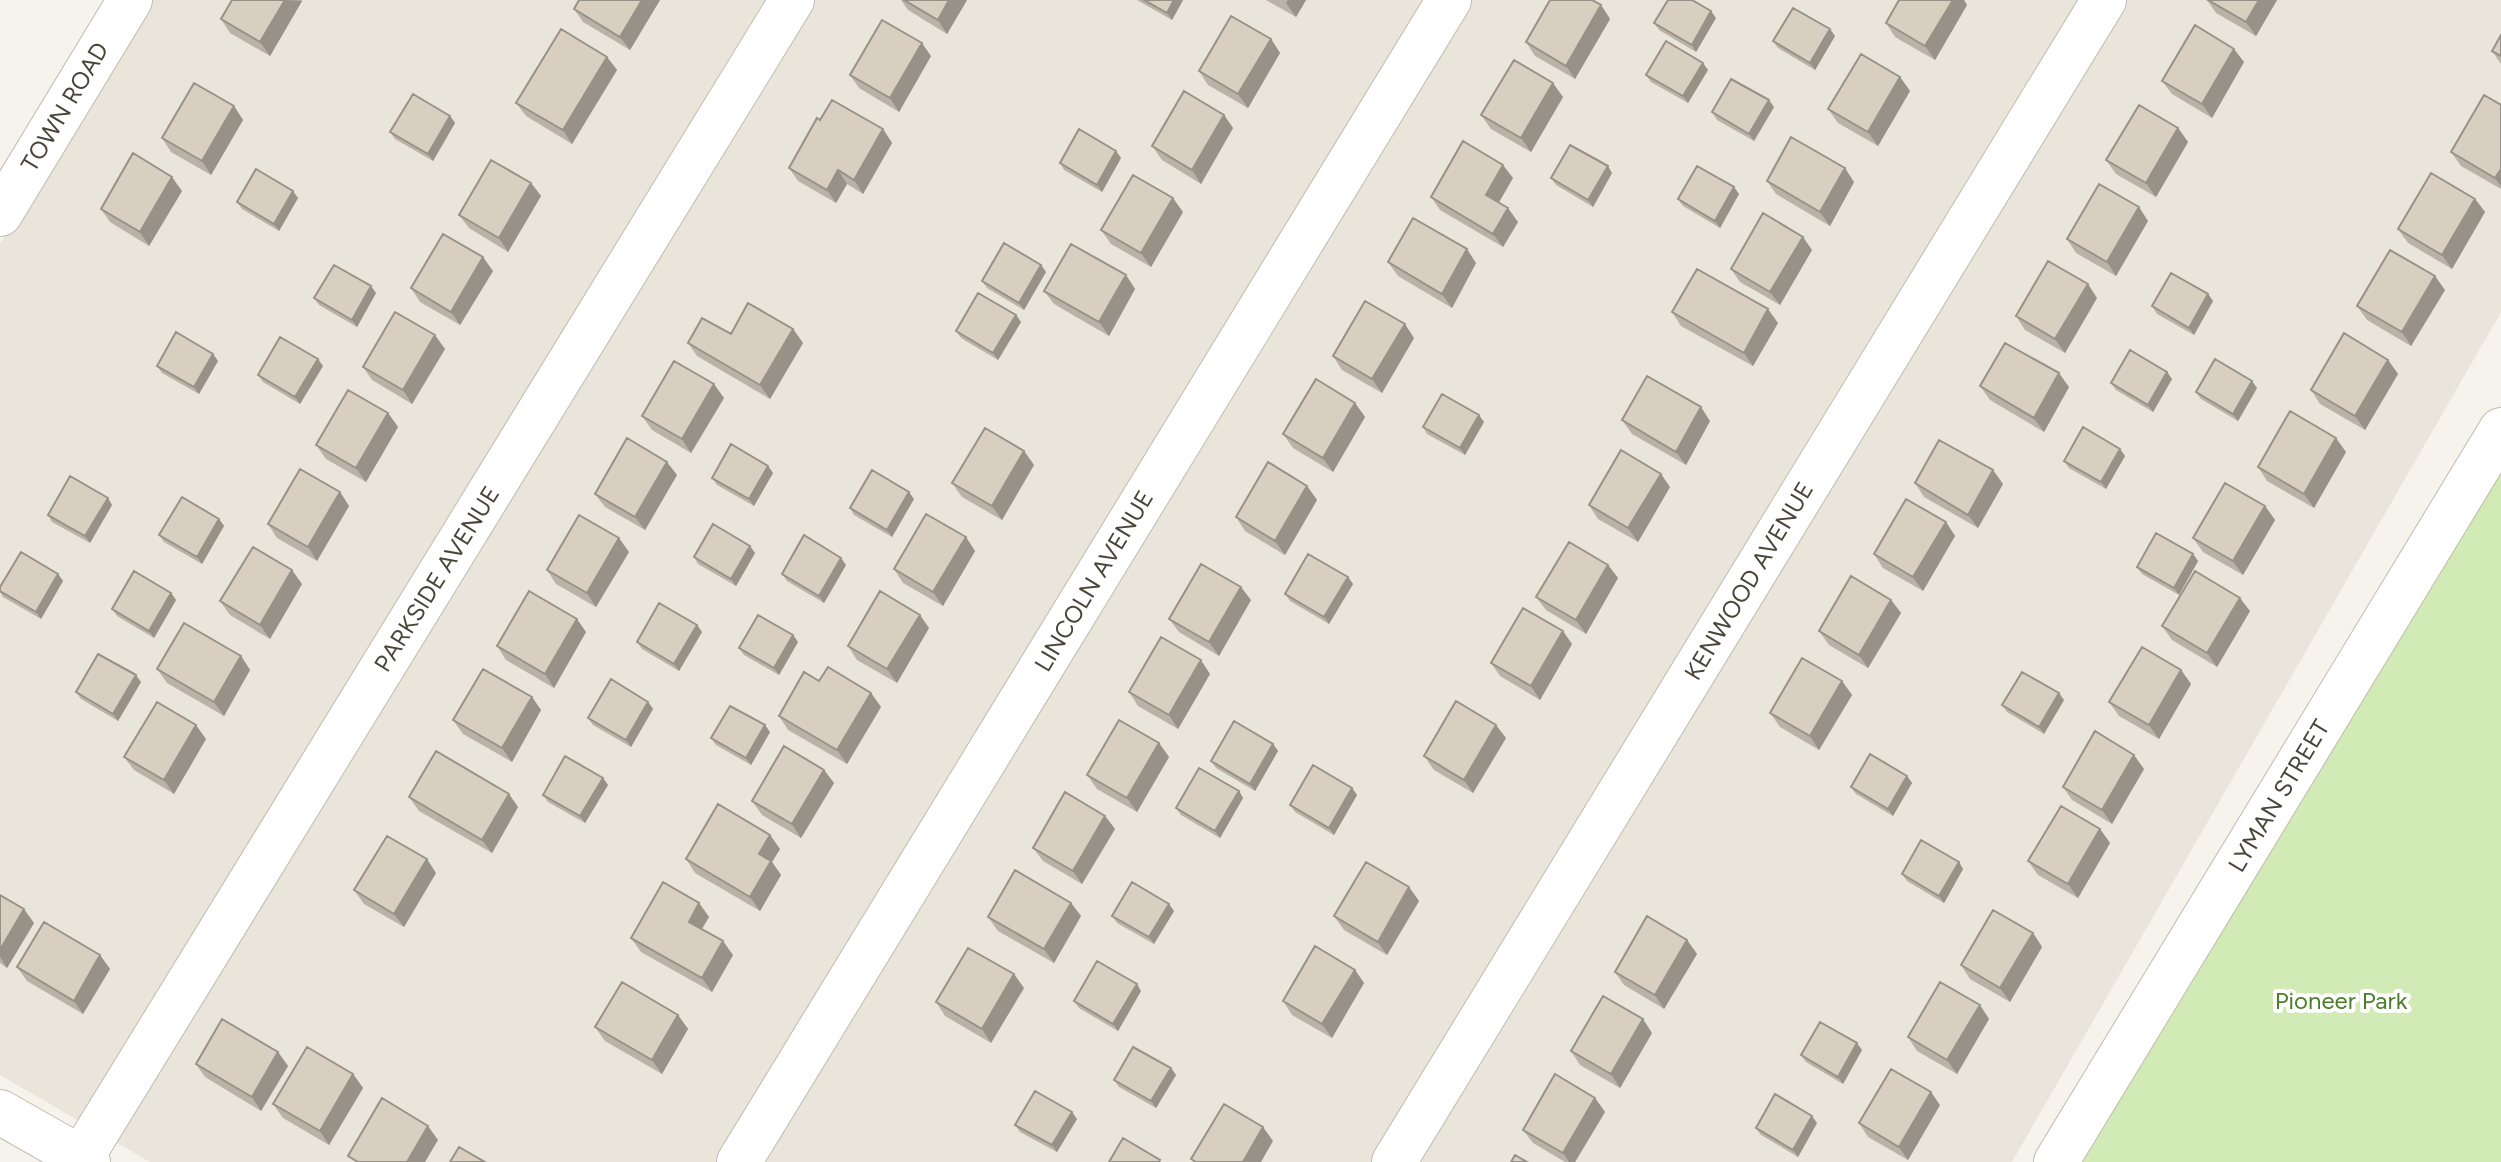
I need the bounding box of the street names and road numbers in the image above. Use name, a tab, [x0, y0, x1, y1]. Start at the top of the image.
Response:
street label: TOWN ROAD	[15, 37, 114, 177]
street label: KENWOOD AVENUE	[1678, 476, 1819, 685]
street label: PARKSIDE AVENUE	[368, 481, 505, 677]
street label: LINCOLN AVENUE	[1028, 485, 1159, 677]
street label: LYMAN STREET	[2222, 714, 2335, 877]

